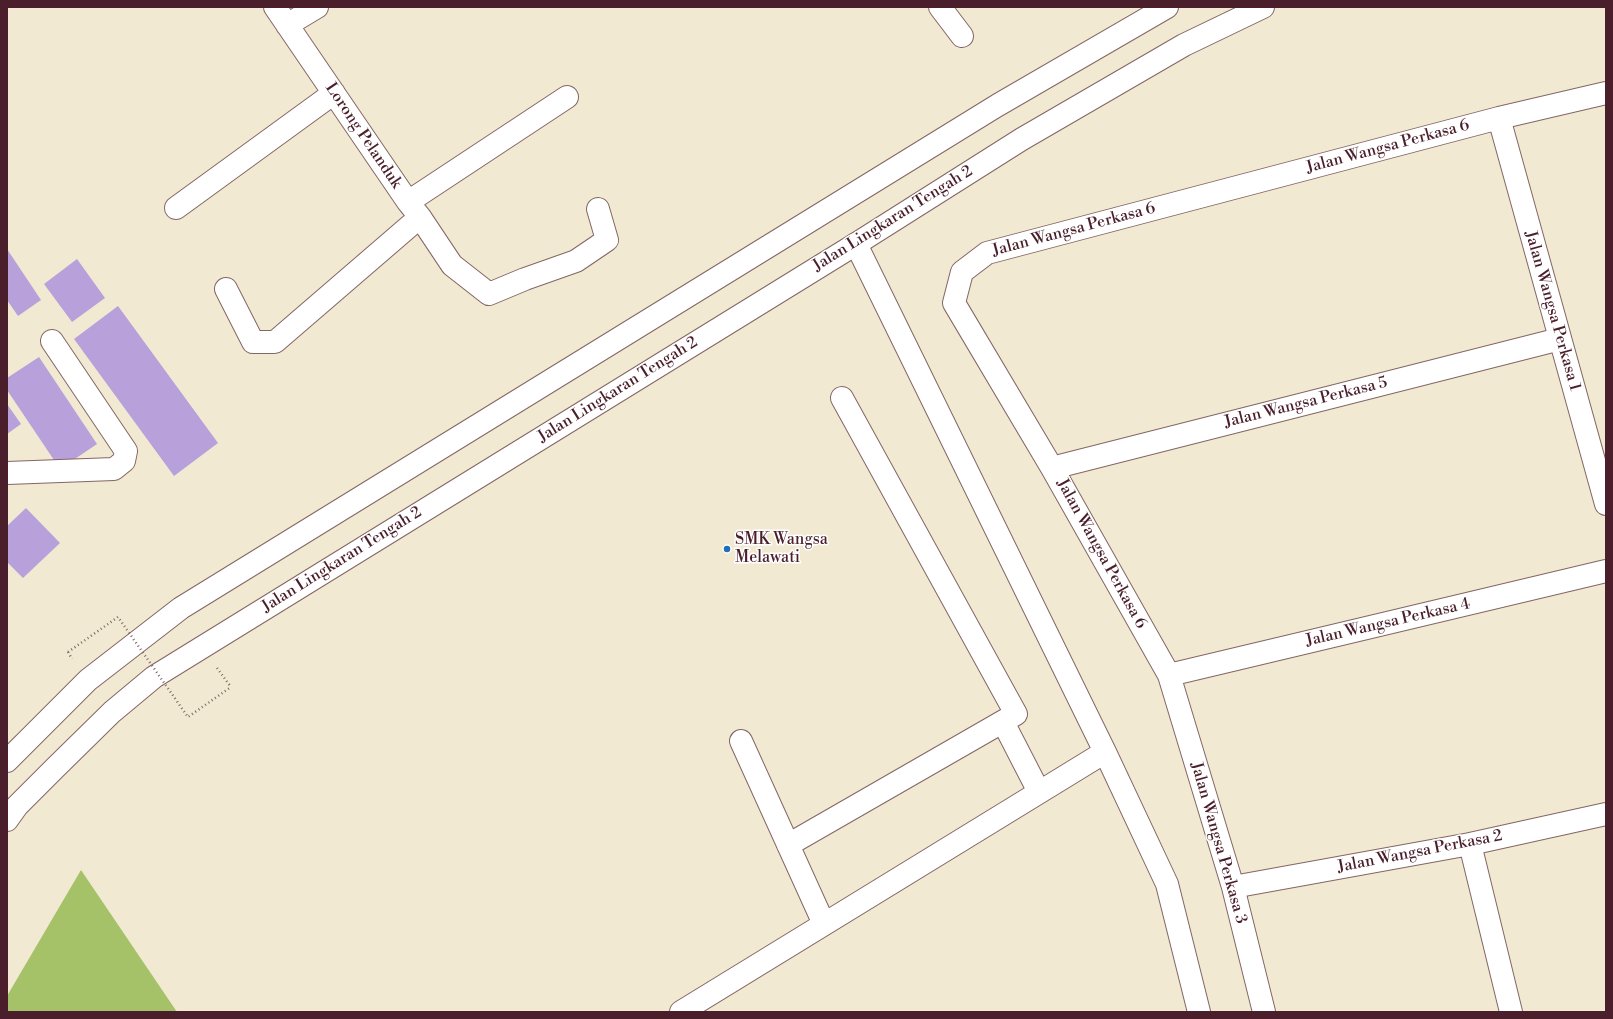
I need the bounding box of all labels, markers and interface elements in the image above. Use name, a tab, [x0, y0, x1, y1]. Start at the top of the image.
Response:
street label: Lorong Pelanduk	[321, 80, 405, 192]
street label: Jalan Wangsa Perkasa 6	[1304, 116, 1472, 178]
street label: Jalan Lingkaran Tengah 2	[810, 162, 976, 276]
street label: Jalan Wangsa Perkasa 6	[990, 199, 1158, 261]
street label: Jalan Wangsa Perkasa 1	[1520, 229, 1584, 393]
street label: Jalan Lingkaran Tengah 2	[535, 333, 701, 447]
street label: Jalan Wangsa Perkasa 5	[1223, 373, 1389, 433]
street label: Jalan Wangsa Perkasa 6	[1052, 476, 1150, 632]
street label: Jalan Lingkaran Tengah 2	[259, 503, 425, 617]
place label: SMK Wangsa Melawati	[735, 530, 828, 568]
marker: SMK Wangsa Melawati	[722, 544, 732, 554]
street label: Jalan Wangsa Perkasa 4	[1304, 595, 1472, 651]
street label: Jalan Wangsa Perkasa 3	[1186, 760, 1250, 926]
street label: Jalan Wangsa Perkasa 2	[1336, 827, 1504, 877]

